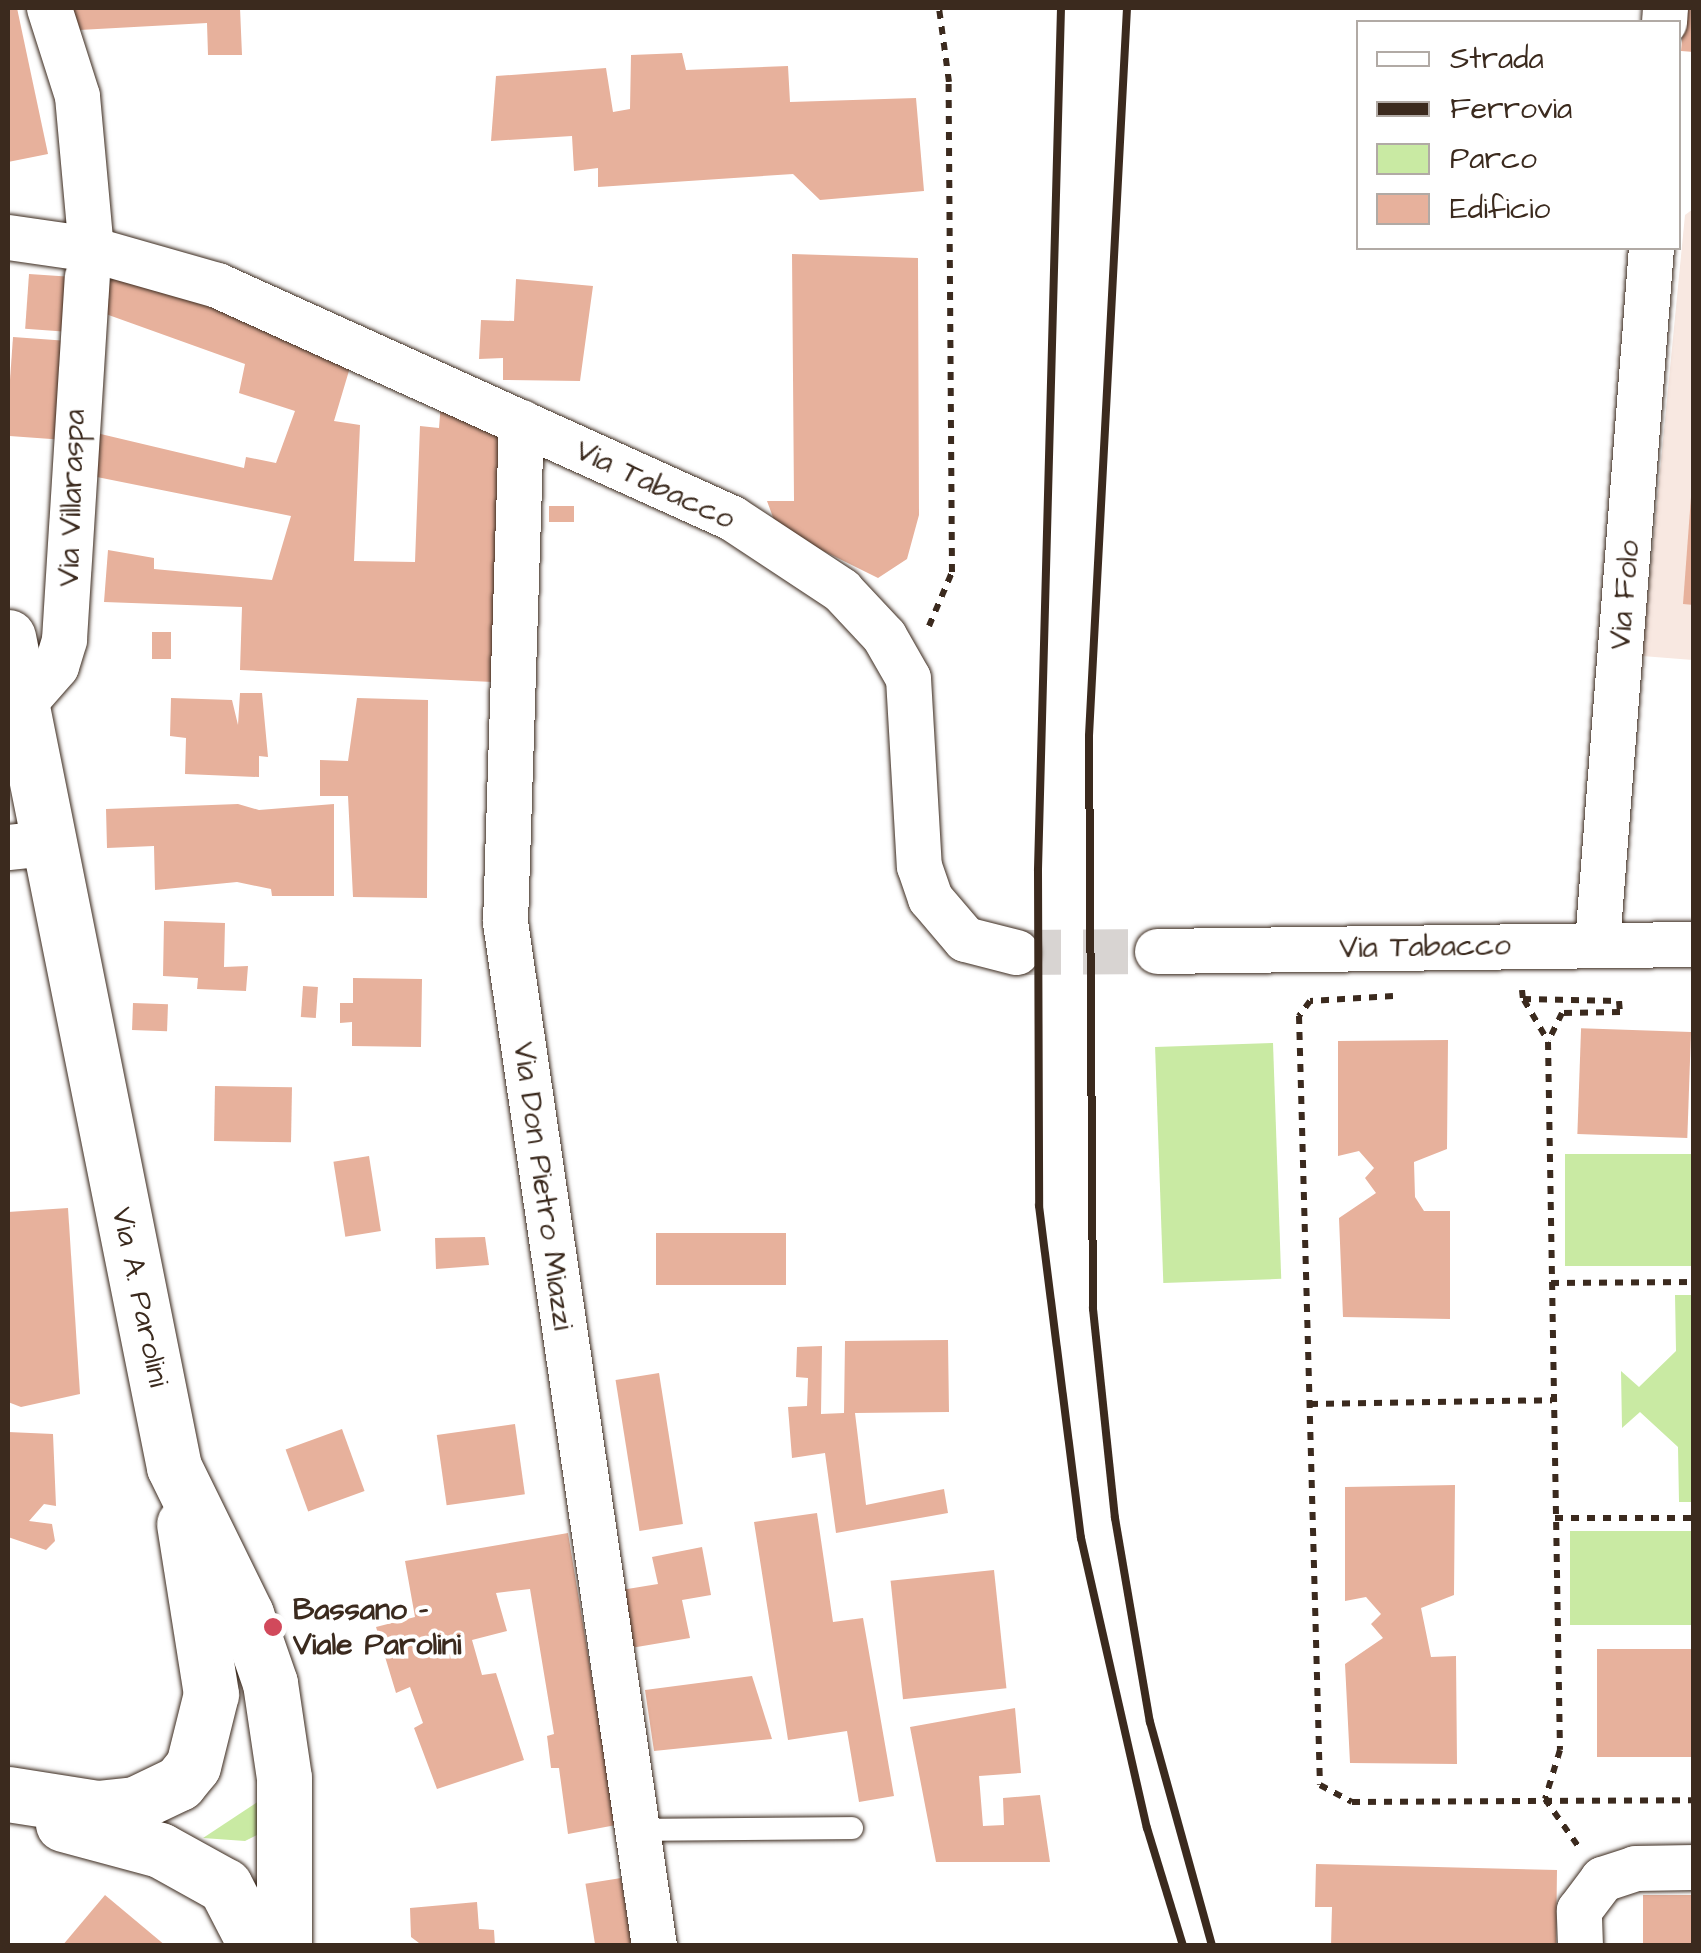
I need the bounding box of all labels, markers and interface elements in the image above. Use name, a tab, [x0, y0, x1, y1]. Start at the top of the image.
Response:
legend	[1356, 20, 1681, 250]
text: Strada	[1450, 38, 1544, 80]
text: Ferrovia	[1450, 88, 1572, 130]
text: Parco	[1450, 138, 1537, 180]
text: Edificio	[1450, 188, 1550, 230]
street label: Via Villaraspa	[51, 409, 93, 587]
street label: Via Tabacco	[570, 432, 740, 538]
street label: Via Folo	[1602, 539, 1648, 651]
street label: Via Tabacco	[1339, 928, 1511, 966]
street label: Via Don Pietro Miazzi	[505, 1040, 581, 1332]
street label: Via A. Parolini	[103, 1204, 177, 1390]
place label: Bassano - Viale Parolini	[293, 1592, 461, 1662]
marker: Bassano - Viale Parolini	[262, 1616, 284, 1638]

